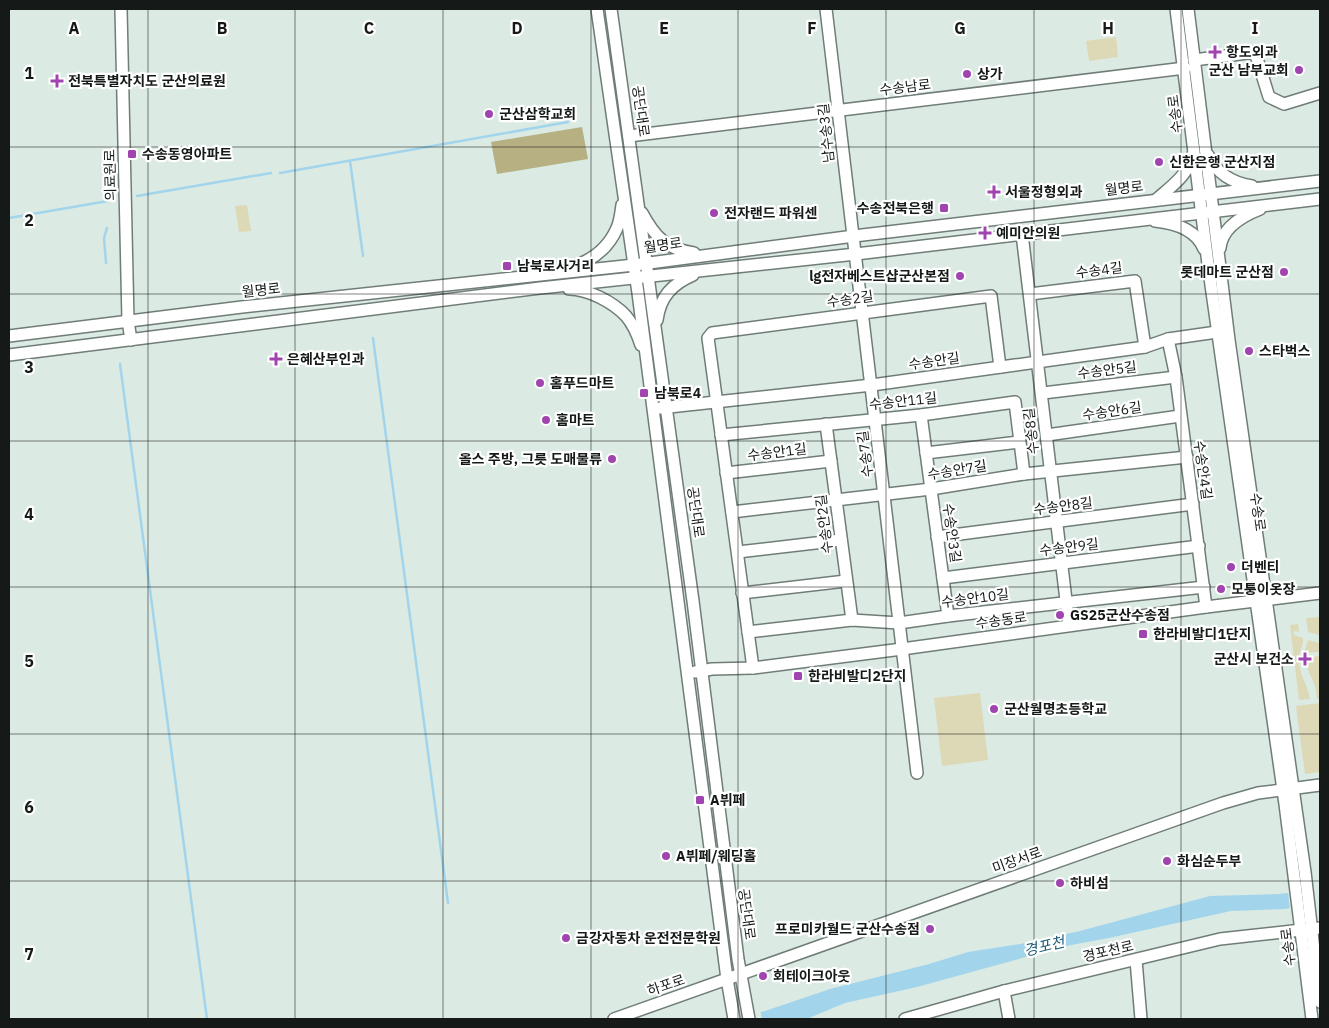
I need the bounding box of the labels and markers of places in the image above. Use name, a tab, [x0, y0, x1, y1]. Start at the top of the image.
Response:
place label: 항도외과	[1226, 43, 1278, 61]
marker: 항도외과	[1208, 45, 1222, 59]
place label: 군산 남부교회	[1208, 61, 1289, 79]
marker: 군산 남부교회	[1293, 64, 1305, 76]
place label: 상가	[977, 65, 1003, 83]
marker: 상가	[961, 68, 973, 80]
place label: 전북특별자치도 군산의료원	[68, 72, 226, 90]
marker: 전북특별자치도 군산의료원	[50, 74, 64, 88]
place label: 군산삼학교회	[499, 105, 576, 123]
marker: 군산삼학교회	[483, 108, 495, 120]
place label: 수송동영아파트	[142, 145, 232, 163]
marker: 수송동영아파트	[126, 148, 138, 160]
place label: 신한은행 군산지점	[1169, 153, 1275, 171]
marker: 신한은행 군산지점	[1153, 156, 1165, 168]
place label: 서울정형외과	[1005, 183, 1082, 201]
marker: 서울정형외과	[987, 185, 1001, 199]
place label: 수송전북은행	[857, 199, 934, 217]
marker: 수송전북은행	[938, 202, 950, 214]
place label: 전자랜드 파워센	[724, 204, 817, 222]
marker: 전자랜드 파워센	[708, 207, 720, 219]
place label: 예미안의원	[996, 224, 1060, 242]
marker: 예미안의원	[978, 226, 992, 240]
place label: 남북로사거리	[517, 257, 594, 275]
marker: 남북로사거리	[501, 260, 513, 272]
place label: 롯데마트 군산점	[1181, 263, 1274, 281]
marker: 롯데마트 군산점	[1278, 266, 1290, 278]
place label: lg전자베스트샵군산본점	[809, 267, 950, 285]
marker: lg전자베스트샵군산본점	[954, 270, 966, 282]
place label: 스타벅스	[1259, 342, 1311, 360]
marker: 스타벅스	[1243, 345, 1255, 357]
place label: 은혜산부인과	[287, 350, 364, 368]
marker: 은혜산부인과	[269, 352, 283, 366]
place label: 홈푸드마트	[550, 374, 615, 392]
marker: 홈푸드마트	[534, 377, 546, 389]
place label: 남북로4	[654, 384, 701, 402]
marker: 남북로4	[638, 387, 650, 399]
place label: 홈마트	[556, 411, 595, 429]
marker: 홈마트	[540, 414, 552, 426]
place label: 올스 주방, 그릇 도매물류	[459, 450, 602, 468]
marker: 올스 주방, 그릇 도매물류	[606, 453, 618, 465]
place label: 더벤티	[1241, 558, 1280, 576]
marker: 더벤티	[1225, 561, 1237, 573]
place label: 모퉁이옷장	[1231, 580, 1296, 598]
marker: 모퉁이옷장	[1215, 583, 1227, 595]
place label: GS25군산수송점	[1070, 606, 1170, 624]
marker: GS25군산수송점	[1054, 609, 1066, 621]
place label: 한라비발디1단지	[1153, 625, 1252, 643]
marker: 한라비발디1단지	[1137, 628, 1149, 640]
place label: 군산시 보건소	[1213, 650, 1294, 668]
marker: 군산시 보건소	[1298, 652, 1312, 666]
place label: 한라비발디2단지	[808, 667, 907, 685]
marker: 한라비발디2단지	[792, 670, 804, 682]
place label: 군산월명초등학교	[1004, 700, 1107, 718]
marker: 군산월명초등학교	[988, 703, 1000, 715]
place label: A뷔페	[710, 791, 745, 809]
marker: A뷔페	[694, 794, 706, 806]
place label: A뷔페/웨딩홀	[676, 847, 757, 865]
marker: A뷔페/웨딩홀	[660, 850, 672, 862]
place label: 화심순두부	[1177, 852, 1242, 870]
marker: 화심순두부	[1161, 855, 1173, 867]
place label: 하비섬	[1070, 874, 1109, 892]
marker: 하비섬	[1054, 877, 1066, 889]
place label: 프로미카월드 군산수송점	[775, 920, 920, 938]
marker: 프로미카월드 군산수송점	[924, 923, 936, 935]
place label: 금강자동차 운전전문학원	[576, 929, 721, 947]
marker: 금강자동차 운전전문학원	[560, 932, 572, 944]
place label: 회테이크아웃	[773, 967, 850, 985]
marker: 회테이크아웃	[757, 970, 769, 982]

